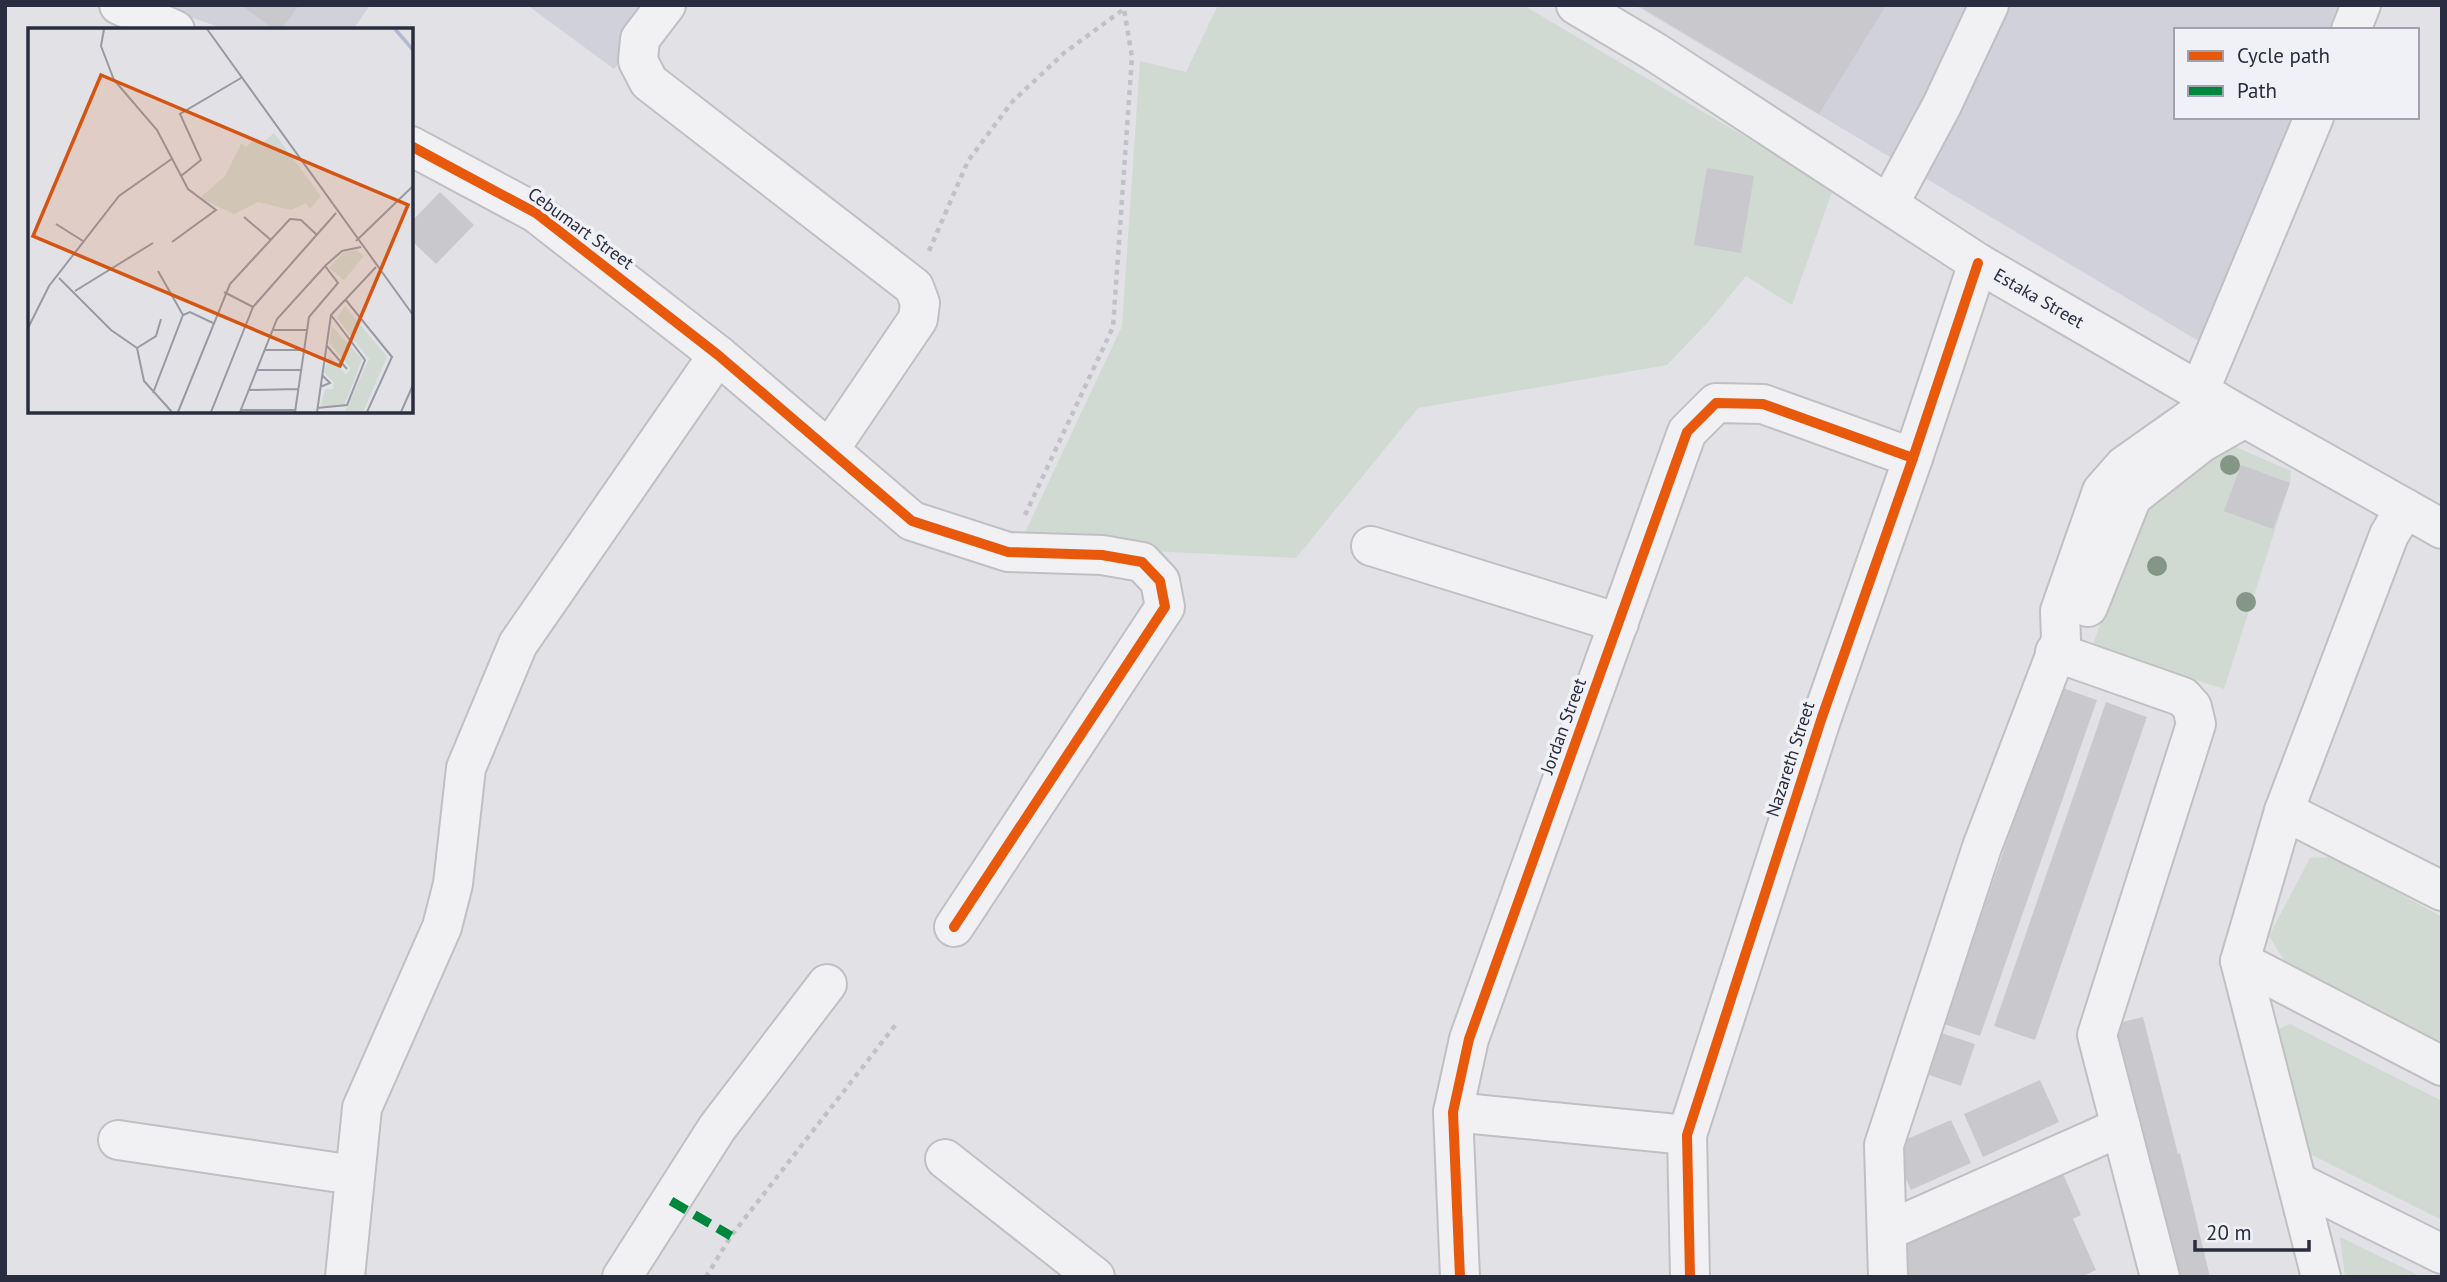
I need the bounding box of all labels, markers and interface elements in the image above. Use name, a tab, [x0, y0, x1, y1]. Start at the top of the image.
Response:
inset map	[28, 28, 413, 413]
legend	[2174, 28, 2419, 119]
text: Cycle path	[2237, 42, 2330, 69]
text: Path	[2237, 77, 2277, 104]
street label: Cebumart Street	[524, 182, 638, 274]
street label: Estaka Street	[1990, 263, 2088, 333]
street label: Jordan Street	[1535, 675, 1591, 778]
street label: Nazareth Street	[1761, 698, 1819, 820]
scale bar	[2195, 1208, 2309, 1252]
text: 20 m	[2206, 1219, 2252, 1246]

